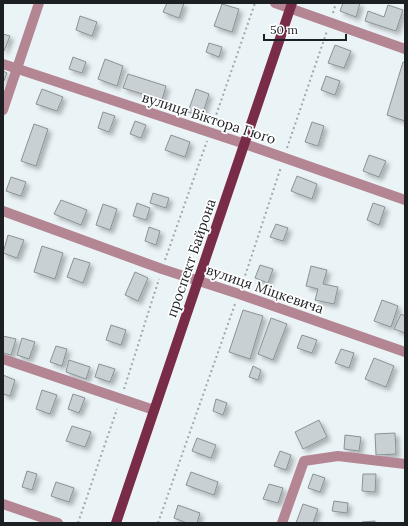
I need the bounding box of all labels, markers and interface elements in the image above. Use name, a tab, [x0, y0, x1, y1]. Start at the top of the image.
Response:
scale bar	[264, 16, 346, 42]
text: 50 m	[270, 22, 298, 37]
street label: вулиця Віктора Гюґо	[140, 88, 278, 148]
street label: проспект Байрона	[162, 196, 220, 320]
street label: вулиця Міцкевича	[204, 260, 326, 318]

